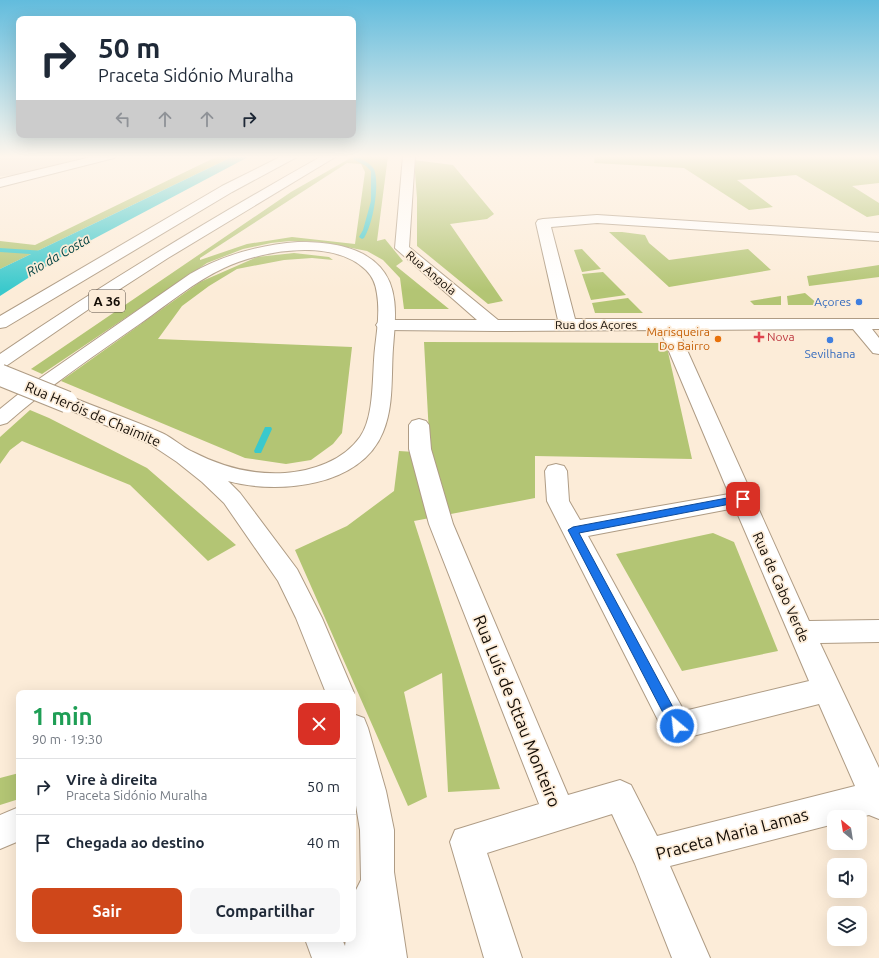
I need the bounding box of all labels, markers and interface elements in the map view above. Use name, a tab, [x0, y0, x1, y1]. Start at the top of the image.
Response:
icon: right	[32, 32, 84, 84]
text: 50 m	[98, 32, 160, 63]
text: Praceta Sidónio Muralha	[98, 65, 294, 85]
icon: left	[112, 108, 134, 130]
icon: ahead	[154, 108, 176, 130]
icon: ahead	[196, 108, 218, 130]
icon: right	[238, 108, 260, 130]
water label: Rio da Costa	[24, 231, 92, 279]
street label: Rua Angola	[404, 248, 459, 297]
road number: A 36	[89, 290, 125, 312]
place label: Açores	[814, 295, 851, 308]
marker: Açores	[854, 297, 864, 307]
street label: Rua dos Açores	[555, 318, 637, 331]
place label: Marisqueira Do Bairro	[647, 325, 710, 352]
place label: Nova	[767, 330, 795, 343]
marker: Nova	[754, 332, 764, 342]
marker: Marisqueira Do Bairro	[713, 334, 723, 344]
marker: Sevilhana	[825, 335, 835, 345]
place label: Sevilhana	[805, 347, 855, 360]
street label: Rua Heróis de Chaimite	[23, 378, 163, 450]
pin	[726, 482, 760, 516]
icon: arrive	[732, 488, 754, 510]
street label: Rua de Cabo Verde	[750, 529, 812, 645]
street label: Rua Luís de Sttau Monteiro	[470, 612, 565, 810]
text: 1 min	[32, 703, 93, 730]
button: close	[298, 703, 340, 745]
position arrow	[656, 705, 698, 747]
text: 90 m · 19:30	[32, 732, 103, 746]
text: Vire à direita	[66, 771, 158, 788]
icon: right	[32, 776, 54, 798]
text: 50 m	[307, 778, 340, 795]
text: Praceta Sidónio Muralha	[66, 788, 207, 802]
street label: Praceta Maria Lamas	[654, 804, 810, 863]
north arrow	[827, 810, 867, 850]
map controls	[827, 810, 867, 946]
icon: arrive	[32, 832, 54, 854]
text: Chegada ao destino	[66, 834, 205, 851]
text: 40 m	[307, 834, 340, 851]
button: sound	[827, 858, 867, 898]
button: Sair	[32, 888, 182, 934]
button: Compartilhar	[190, 888, 340, 934]
button: layers	[827, 906, 867, 946]

